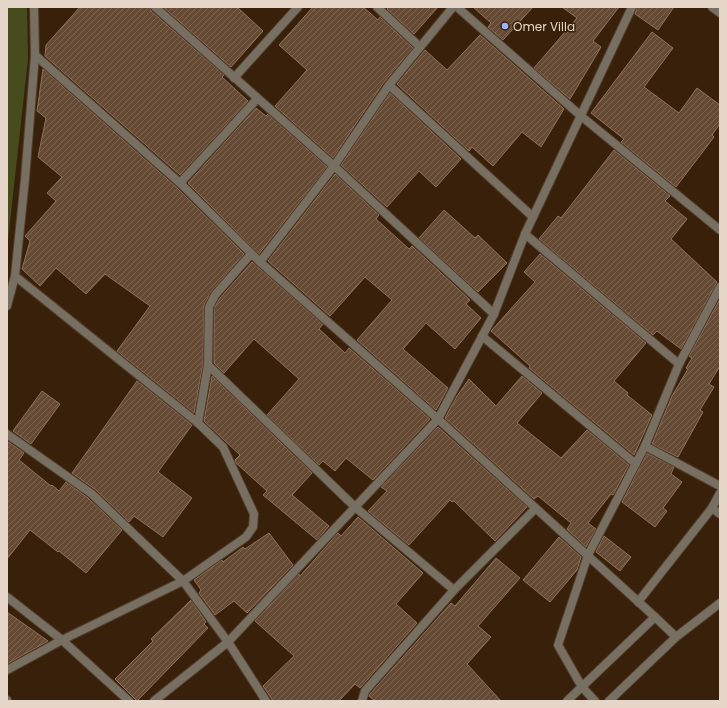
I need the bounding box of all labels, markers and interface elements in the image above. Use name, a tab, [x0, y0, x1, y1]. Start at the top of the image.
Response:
place label: Omer Villa	[513, 18, 575, 35]
marker: Omer Villa	[500, 21, 510, 31]

